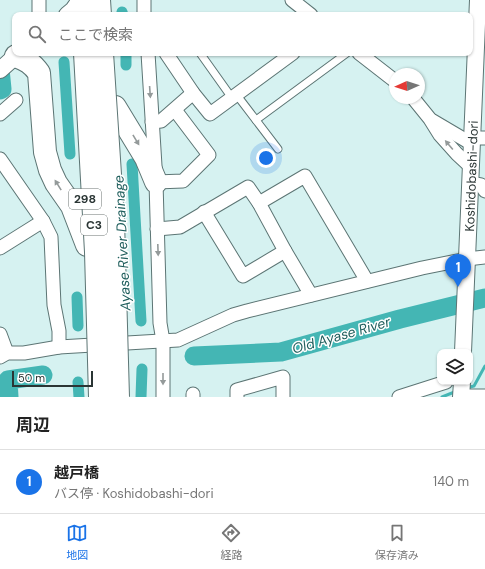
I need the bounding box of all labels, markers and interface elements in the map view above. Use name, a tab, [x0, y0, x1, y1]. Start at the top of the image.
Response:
search box	[12, 12, 473, 56]
icon: search	[26, 23, 48, 45]
text: ここで検索	[58, 25, 133, 45]
north arrow	[389, 68, 425, 104]
one-way arrow	[147, 86, 154, 98]
street label: Koshidobashi-dori	[461, 120, 482, 232]
one-way arrow	[132, 134, 139, 146]
one-way arrow	[444, 139, 453, 150]
your location	[256, 148, 276, 168]
water label: Ayase River Drainage	[109, 175, 135, 312]
one-way arrow	[54, 179, 61, 191]
road number: 298	[69, 189, 101, 209]
road number: C3	[81, 215, 107, 235]
one-way arrow	[154, 244, 161, 256]
pin: 1	[445, 254, 471, 287]
water label: Old Ayase River	[290, 312, 393, 358]
map controls	[437, 349, 473, 385]
button: layers	[437, 349, 473, 385]
scale bar	[12, 369, 93, 388]
text: 50 m	[18, 371, 45, 385]
one-way arrow	[160, 373, 166, 386]
text: 周辺	[16, 414, 50, 436]
text: 越戸橋	[54, 463, 99, 483]
text: 1	[27, 473, 31, 490]
text: 140 m	[433, 473, 469, 490]
text: バス停 · Koshidobashi-dori	[54, 485, 214, 502]
tab: 地図	[66, 522, 88, 562]
tab: 経路	[220, 522, 242, 562]
tab: 保存済み	[375, 522, 419, 562]

